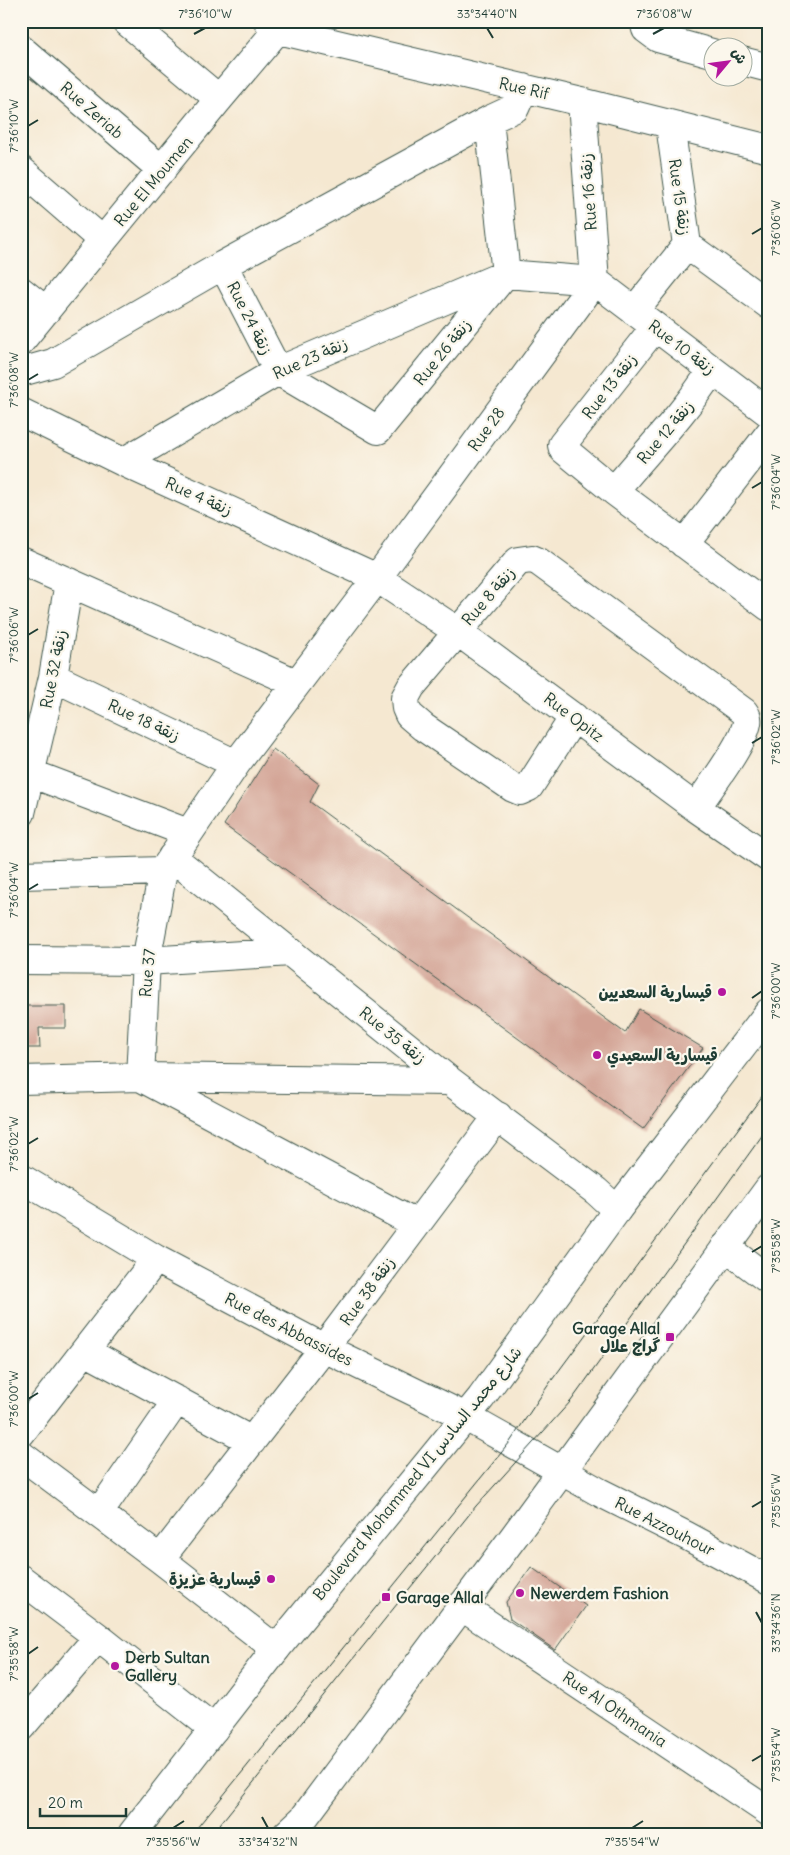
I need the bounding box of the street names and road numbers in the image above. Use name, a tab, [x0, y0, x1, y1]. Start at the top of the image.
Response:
street label: Rue Rif	[497, 73, 552, 104]
street label: Rue Zeriab	[56, 77, 128, 143]
street label: Rue El Moumen	[109, 132, 197, 230]
street label: Rue 16 زنقة	[575, 153, 601, 231]
street label: Rue 15 زنقة	[665, 157, 695, 237]
street label: Rue 24 زنقة	[223, 278, 277, 358]
street label: Rue 26 زنقة	[409, 315, 475, 389]
street label: Rue 10 زنقة	[645, 315, 719, 379]
street label: Rue 23 زنقة	[270, 333, 350, 383]
street label: Rue 13 زنقة	[577, 349, 641, 423]
street label: Rue 12 زنقة	[633, 396, 697, 468]
street label: Rue 28	[463, 403, 509, 455]
street label: Rue 4 زنقة	[162, 472, 236, 520]
street label: Rue 8 زنقة	[457, 563, 519, 629]
street label: Rue 32 زنقة	[36, 628, 70, 710]
street label: Rue Opitz	[540, 688, 608, 746]
street label: Rue 18 زنقة	[105, 695, 183, 745]
street label: Rue 37	[135, 948, 159, 998]
street label: Rue 35 زنقة	[356, 1002, 430, 1068]
street label: Rue 38 زنقة	[335, 1253, 399, 1329]
street label: Rue des Abbassides	[222, 1288, 356, 1370]
street label: Boulevard Mohammed VI شارع محمد السادس	[308, 1342, 527, 1605]
street label: Rue Azzouhour	[612, 1492, 719, 1560]
street label: Rue Al Othmania	[559, 1667, 671, 1751]

